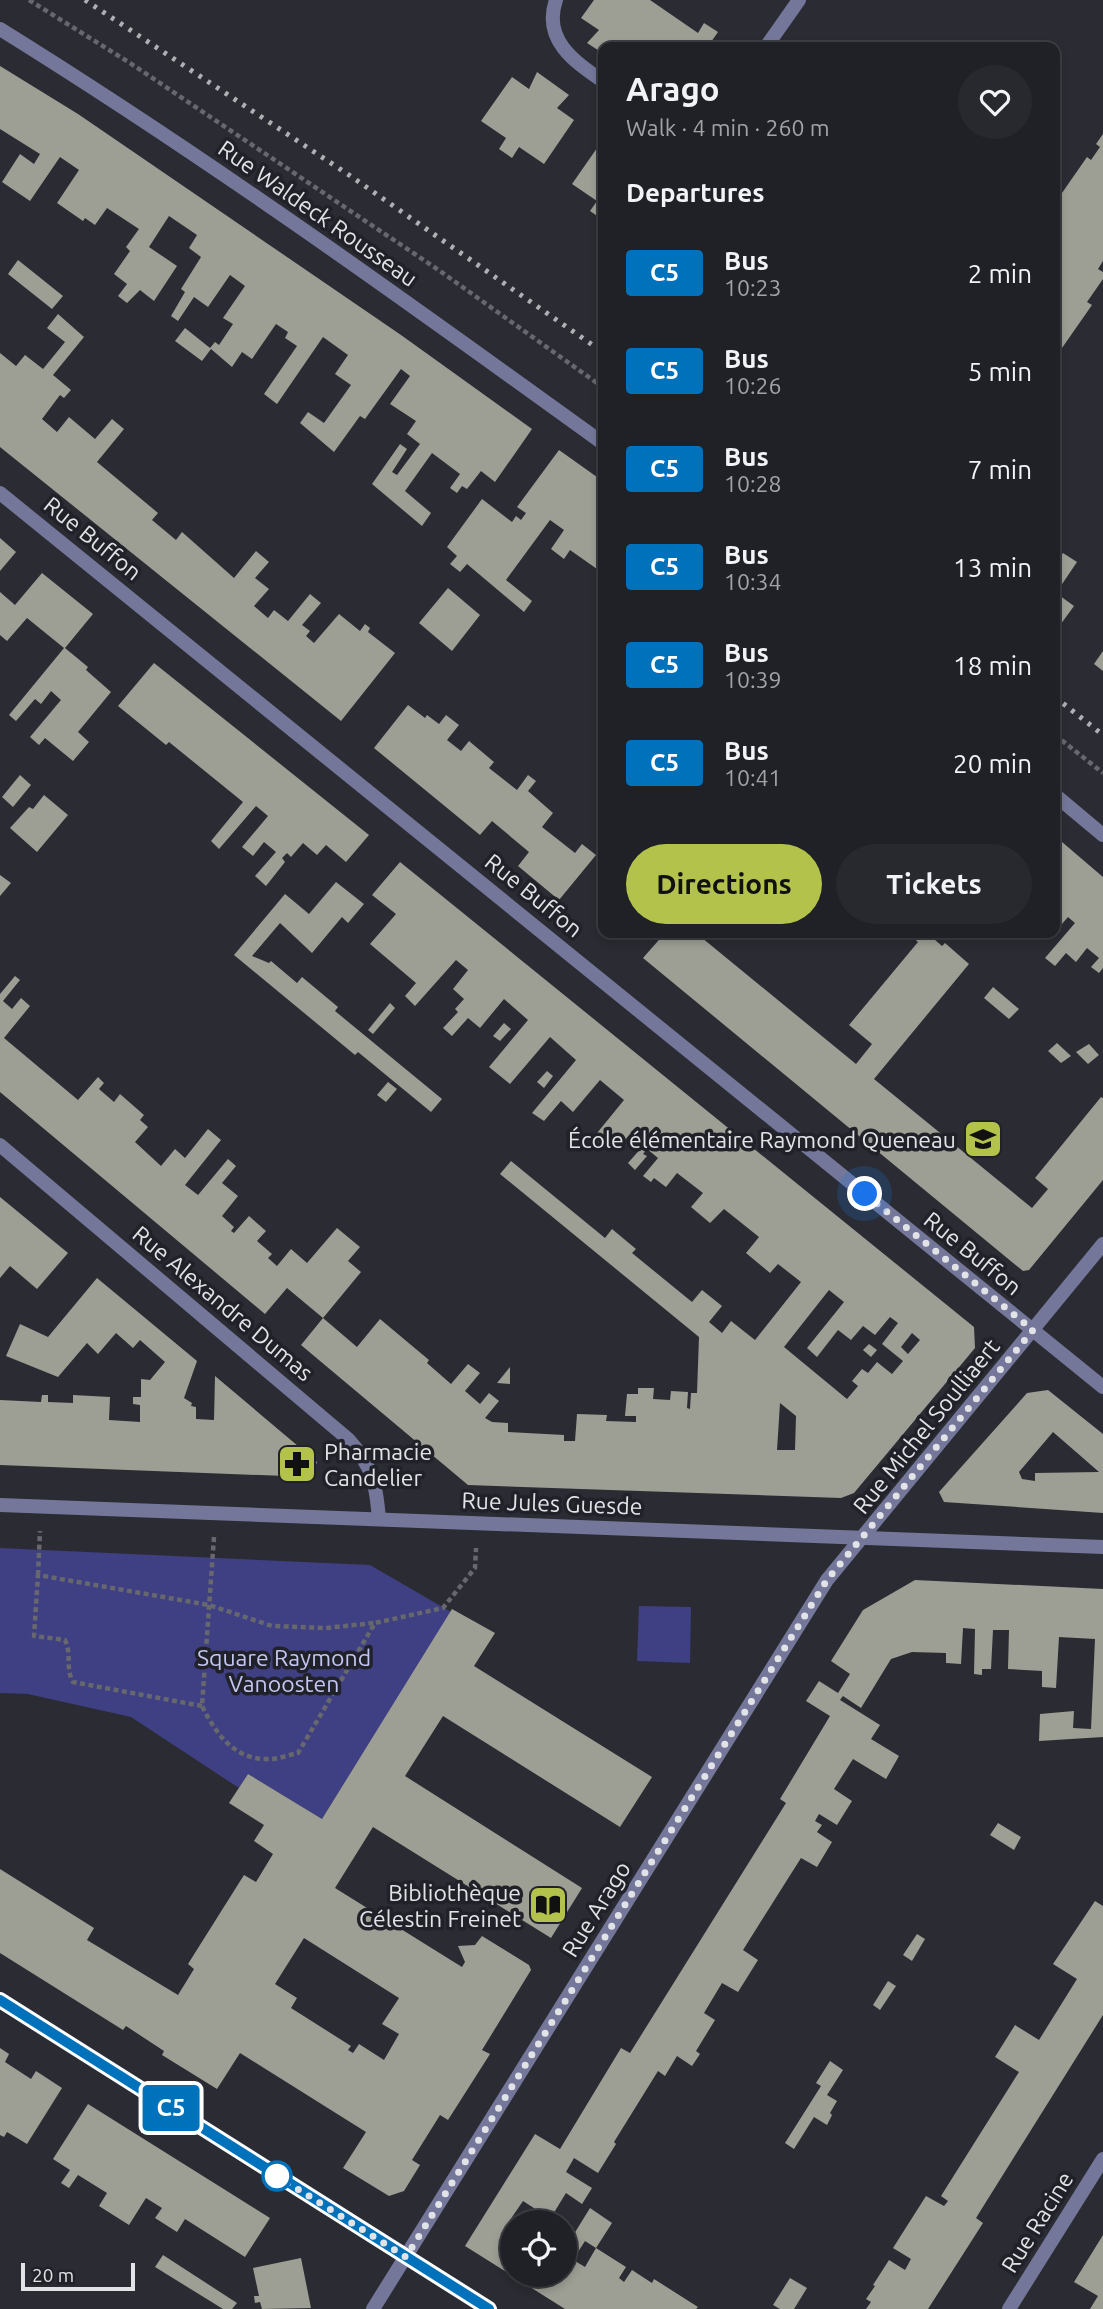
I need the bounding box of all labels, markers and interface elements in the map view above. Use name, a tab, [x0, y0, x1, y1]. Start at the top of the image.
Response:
button: heart	[958, 65, 1032, 139]
text: Arago	[626, 70, 720, 107]
text: Walk · 4 min · 260 m	[626, 115, 830, 140]
street label: Rue Waldeck Rousseau	[214, 135, 422, 291]
text: Departures	[626, 178, 764, 207]
text: Bus	[724, 246, 769, 275]
text: C5	[650, 259, 679, 286]
text: 2 min	[968, 259, 1032, 288]
text: 10:23	[724, 275, 782, 300]
text: Bus	[724, 344, 769, 373]
text: C5	[650, 357, 679, 384]
text: 5 min	[968, 357, 1032, 386]
text: 10:26	[724, 373, 782, 398]
text: Bus	[724, 442, 769, 471]
text: C5	[650, 455, 679, 482]
text: 7 min	[968, 455, 1032, 484]
text: 10:28	[724, 471, 782, 496]
street label: Rue Buffon	[40, 491, 146, 585]
text: Bus	[724, 540, 769, 569]
text: C5	[650, 553, 679, 580]
text: 13 min	[953, 553, 1032, 582]
text: 10:34	[724, 569, 782, 594]
text: Bus	[724, 638, 769, 667]
text: C5	[650, 651, 679, 678]
text: 18 min	[953, 651, 1032, 680]
text: 10:39	[724, 667, 782, 692]
text: Bus	[724, 736, 769, 765]
text: C5	[650, 749, 679, 776]
text: 20 min	[953, 749, 1032, 778]
text: 10:41	[724, 765, 782, 790]
button: Directions	[626, 844, 822, 924]
button: Tickets	[836, 844, 1032, 924]
street label: Rue Buffon	[481, 848, 587, 942]
school or university icon: École élémentaire Raymond Queneau	[962, 1118, 1004, 1160]
place label: École élémentaire Raymond Queneau	[568, 1126, 956, 1152]
your location	[847, 1176, 882, 1211]
street label: Rue Buffon	[920, 1206, 1026, 1300]
street label: Rue Alexandre Dumas	[128, 1221, 318, 1385]
street label: Rue Michel Soulliaert	[848, 1334, 1004, 1518]
place label: Pharmacie Candelier	[324, 1439, 432, 1490]
pharmacy icon: Pharmacie Candelier	[276, 1443, 318, 1485]
street label: Rue Jules Guesde	[461, 1487, 643, 1519]
park label: Square Raymond Vanoosten	[197, 1645, 371, 1696]
street label: Rue Arago	[557, 1857, 635, 1961]
place label: Bibliothèque Célestin Freinet	[359, 1880, 521, 1931]
library icon: Bibliothèque Célestin Freinet	[527, 1884, 569, 1926]
line badge: C5	[140, 2085, 202, 2131]
text: C5	[157, 2094, 185, 2121]
unlabelled marker	[262, 2161, 292, 2191]
street label: Rue Racine	[996, 2167, 1078, 2277]
map controls	[500, 2210, 577, 2287]
button: locate	[500, 2210, 577, 2287]
scale bar	[21, 2260, 135, 2292]
text: 20 m	[32, 2264, 74, 2286]

